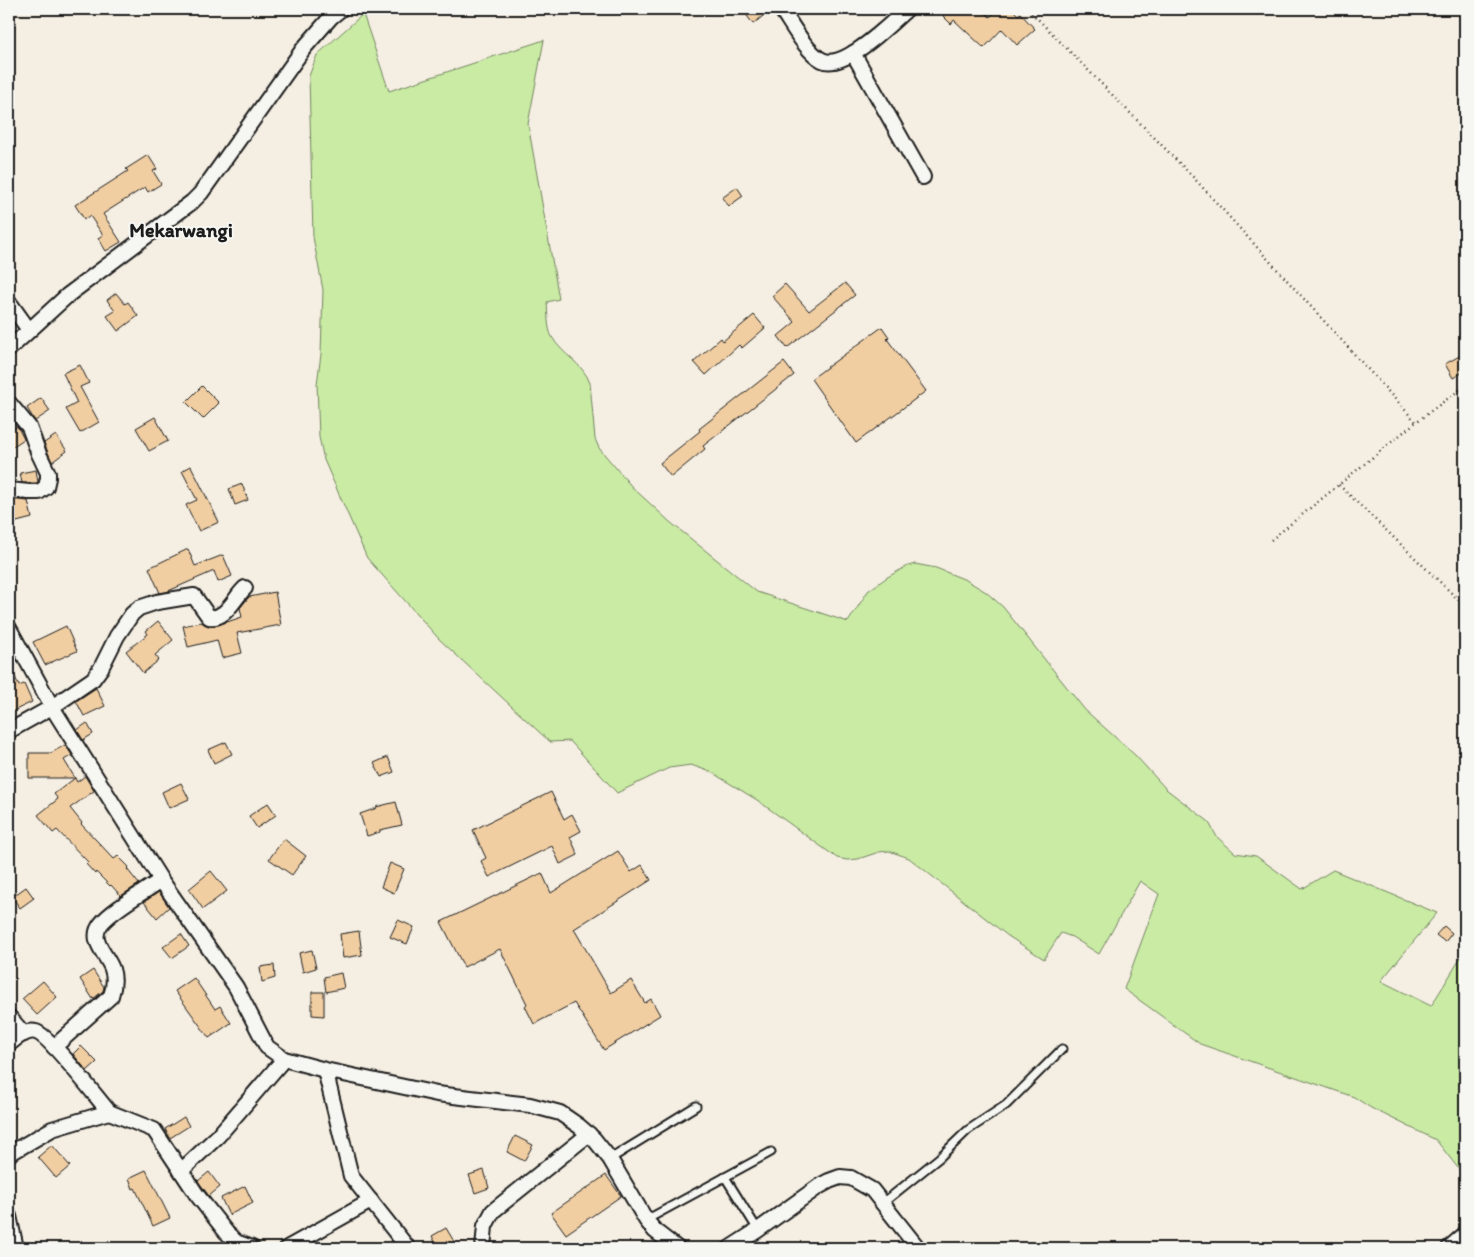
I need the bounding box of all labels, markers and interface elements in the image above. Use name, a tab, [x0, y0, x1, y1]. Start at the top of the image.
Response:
district label: Mekarwangi	[129, 218, 233, 243]

